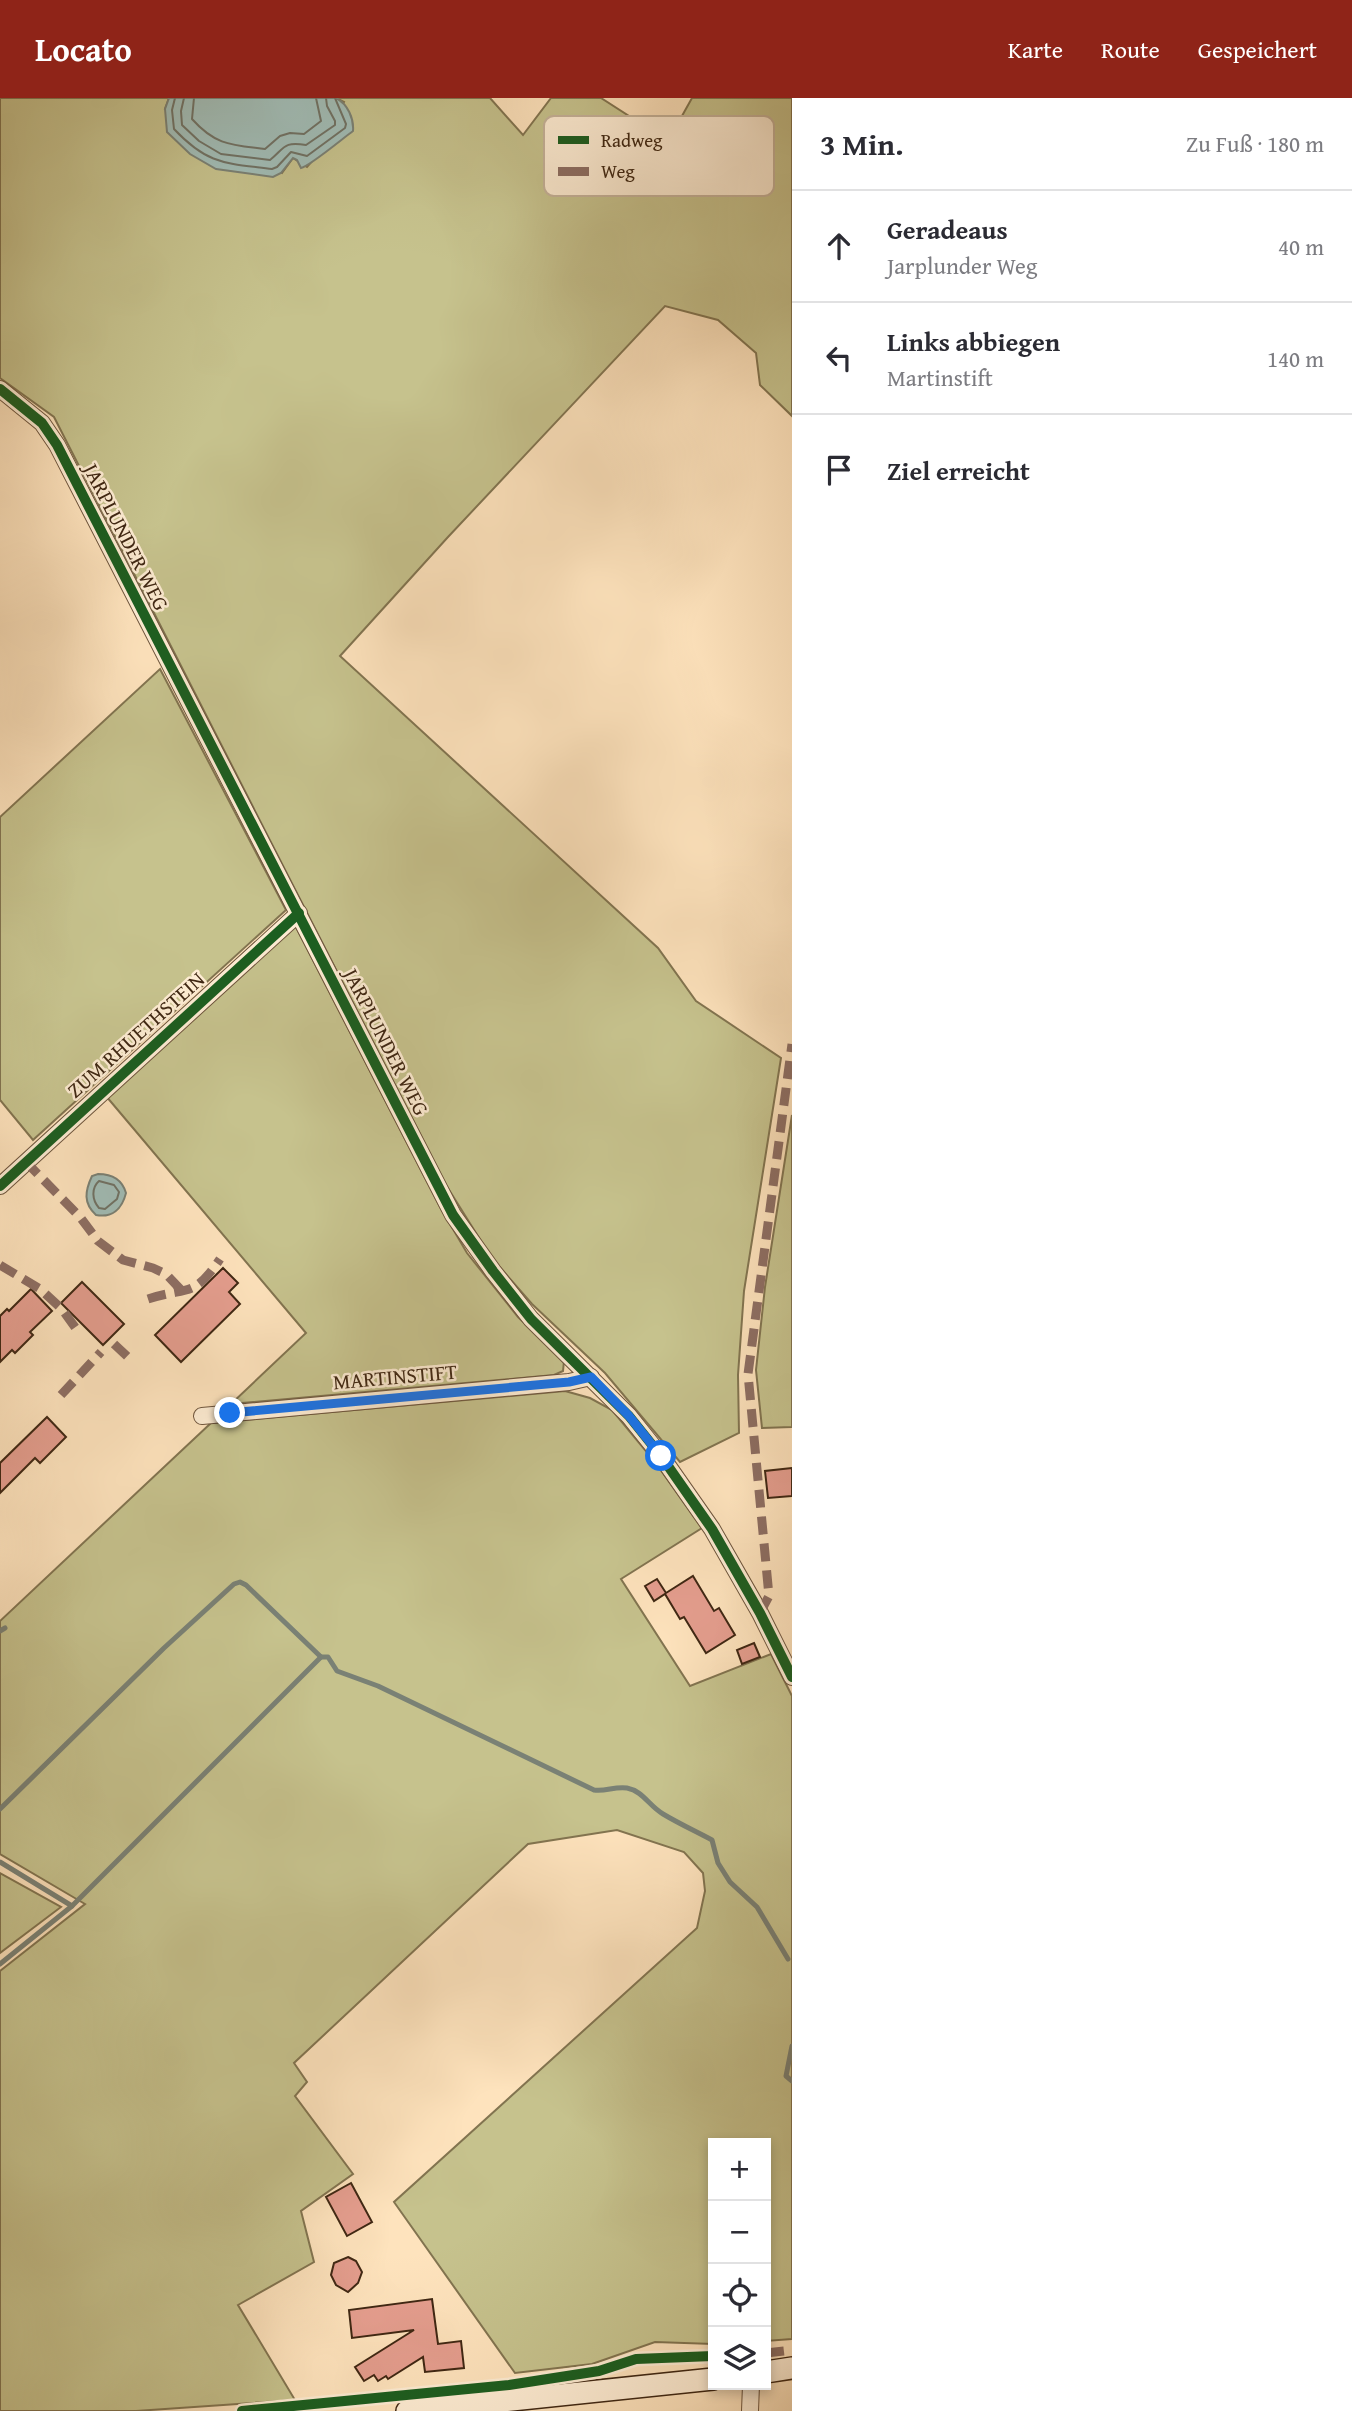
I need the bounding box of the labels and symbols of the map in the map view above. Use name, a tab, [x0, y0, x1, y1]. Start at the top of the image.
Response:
legend	[544, 116, 774, 196]
text: Radweg	[601, 126, 663, 154]
text: Weg	[601, 157, 635, 185]
street label: JARPLUNDER WEG	[75, 455, 177, 616]
street label: JARPLUNDER WEG	[335, 960, 437, 1121]
street label: ZUM RHUETHSTEIN	[60, 964, 212, 1105]
street label: MARTINSTIFT	[332, 1356, 458, 1397]
route end	[214, 1397, 245, 1428]
route start	[645, 1440, 676, 1471]

